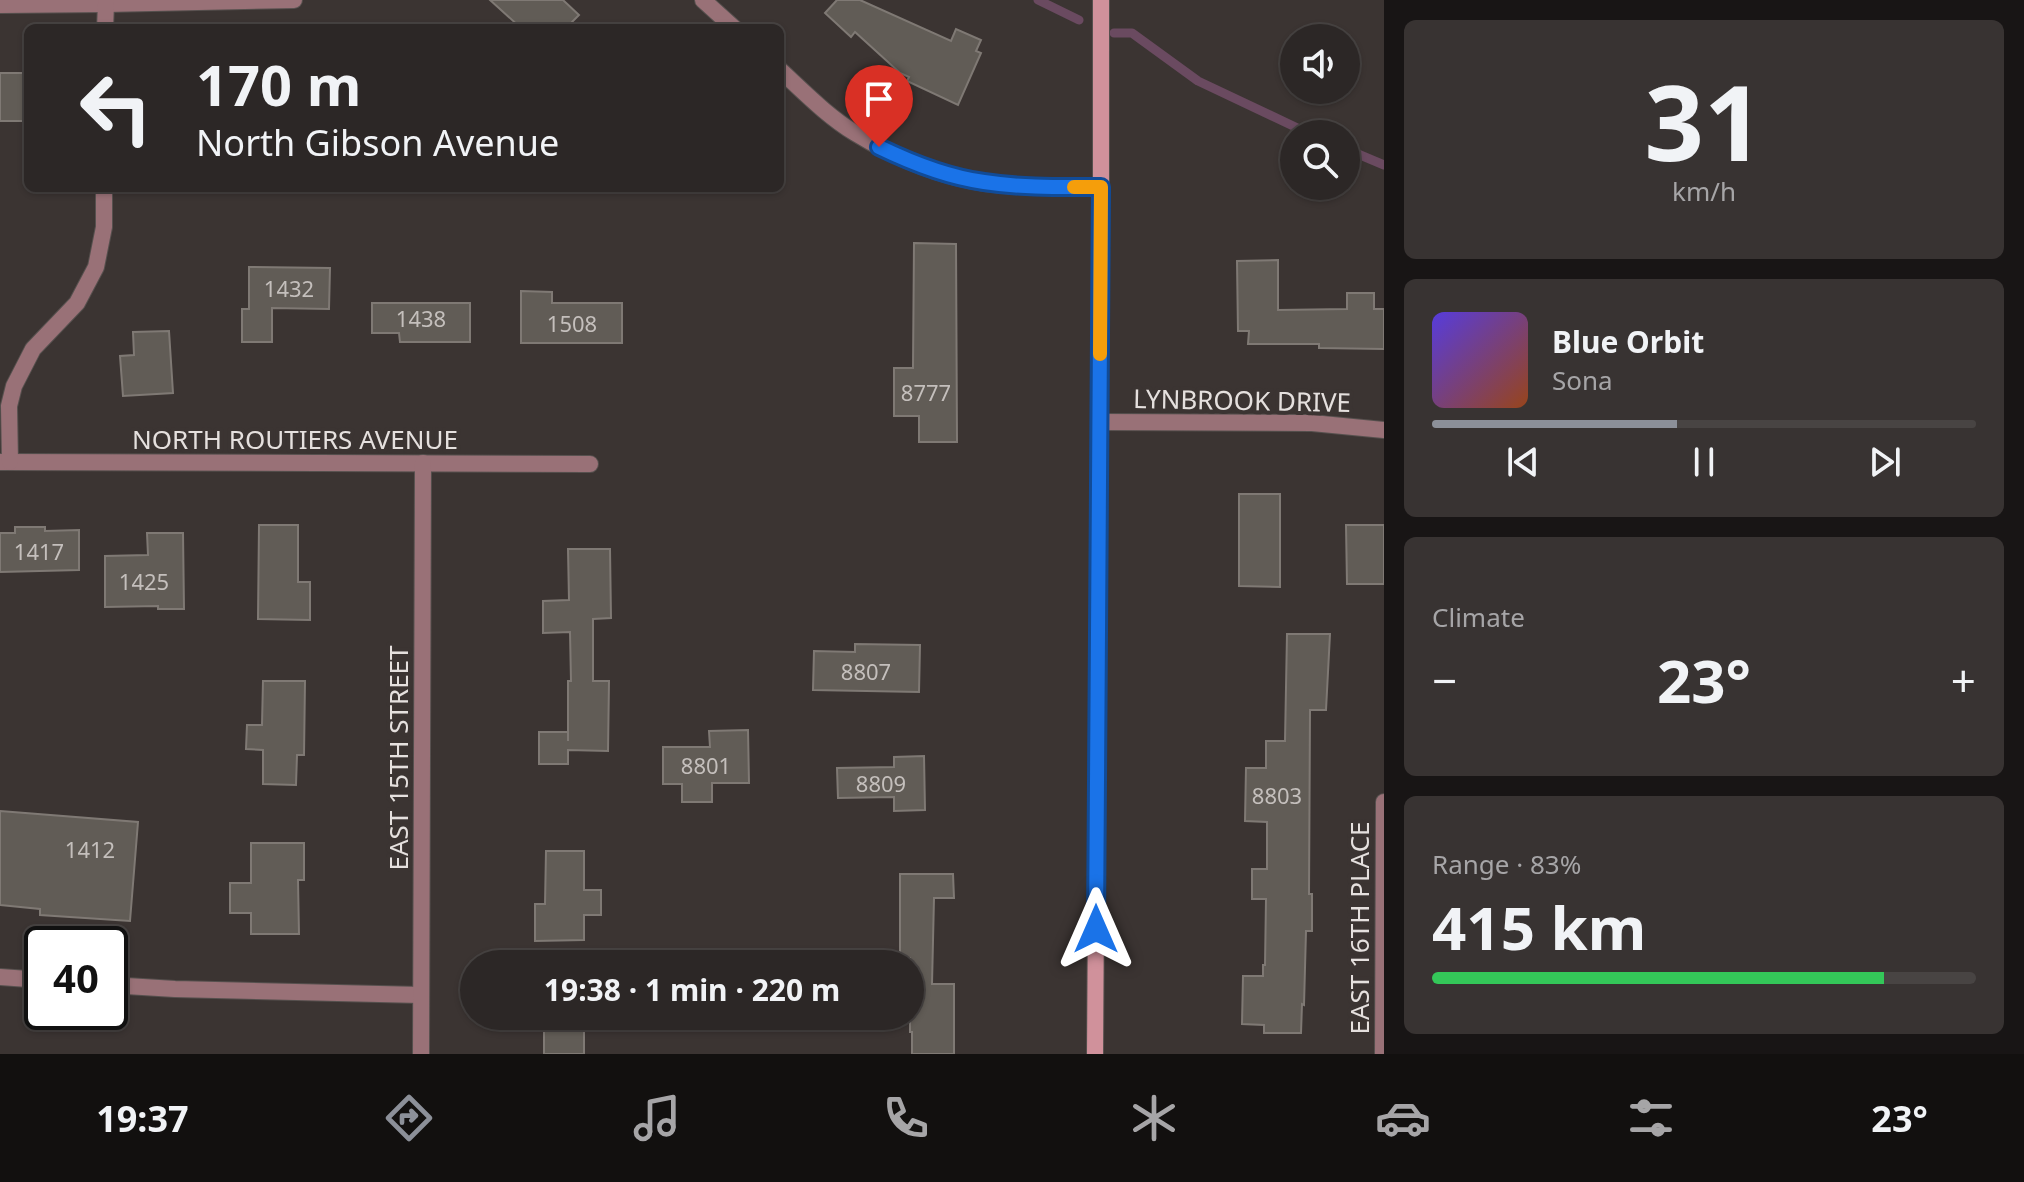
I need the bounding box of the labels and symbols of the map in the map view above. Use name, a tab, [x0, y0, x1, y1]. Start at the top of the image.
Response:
pin	[845, 65, 913, 147]
house number: 1432	[264, 273, 314, 303]
house number: 1438	[396, 303, 446, 333]
house number: 1508	[547, 308, 597, 338]
house number: 8777	[901, 377, 951, 407]
street label: LYNBROOK DRIVE	[1133, 380, 1351, 420]
street label: NORTH ROUTIERS AVENUE	[132, 421, 458, 457]
house number: 1417	[14, 536, 64, 566]
house number: 1425	[119, 566, 169, 596]
street label: EAST 15TH STREET	[380, 645, 416, 871]
house number: 8807	[841, 656, 891, 686]
house number: 8801	[681, 750, 731, 780]
house number: 8809	[856, 768, 906, 798]
house number: 8803	[1252, 780, 1302, 810]
street label: EAST 16TH PLACE	[1341, 821, 1377, 1035]
house number: 1412	[65, 834, 115, 864]
position arrow	[1054, 887, 1138, 971]
speed limit sign: 40	[24, 926, 128, 1030]

